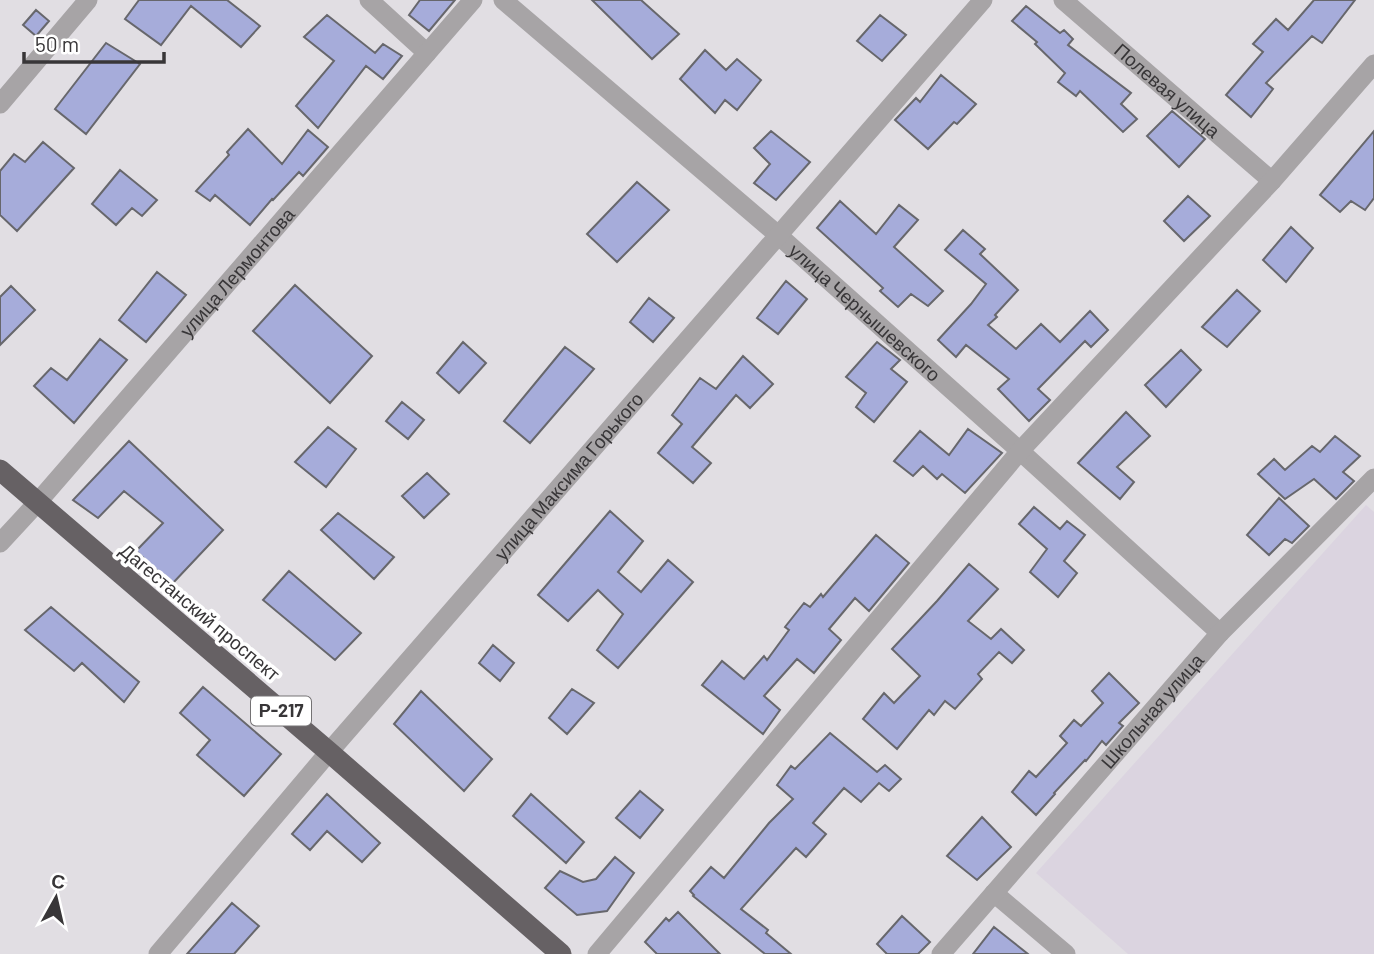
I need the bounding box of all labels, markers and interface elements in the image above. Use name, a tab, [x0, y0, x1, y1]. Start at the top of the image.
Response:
scale bar	[24, 21, 164, 65]
text: 50 m	[35, 31, 79, 56]
street label: Полевая улица	[1110, 38, 1226, 142]
street label: улица Лермонтова	[175, 202, 299, 341]
street label: улица Чернышевского	[784, 238, 946, 386]
street label: улица Максима Горького	[489, 387, 648, 565]
street label: Дагестанский проспект	[116, 538, 285, 685]
street label: Школьная улица	[1096, 648, 1208, 773]
road number: Р-217	[251, 696, 311, 726]
north arrow	[21, 863, 91, 933]
text: С	[50, 868, 67, 893]

